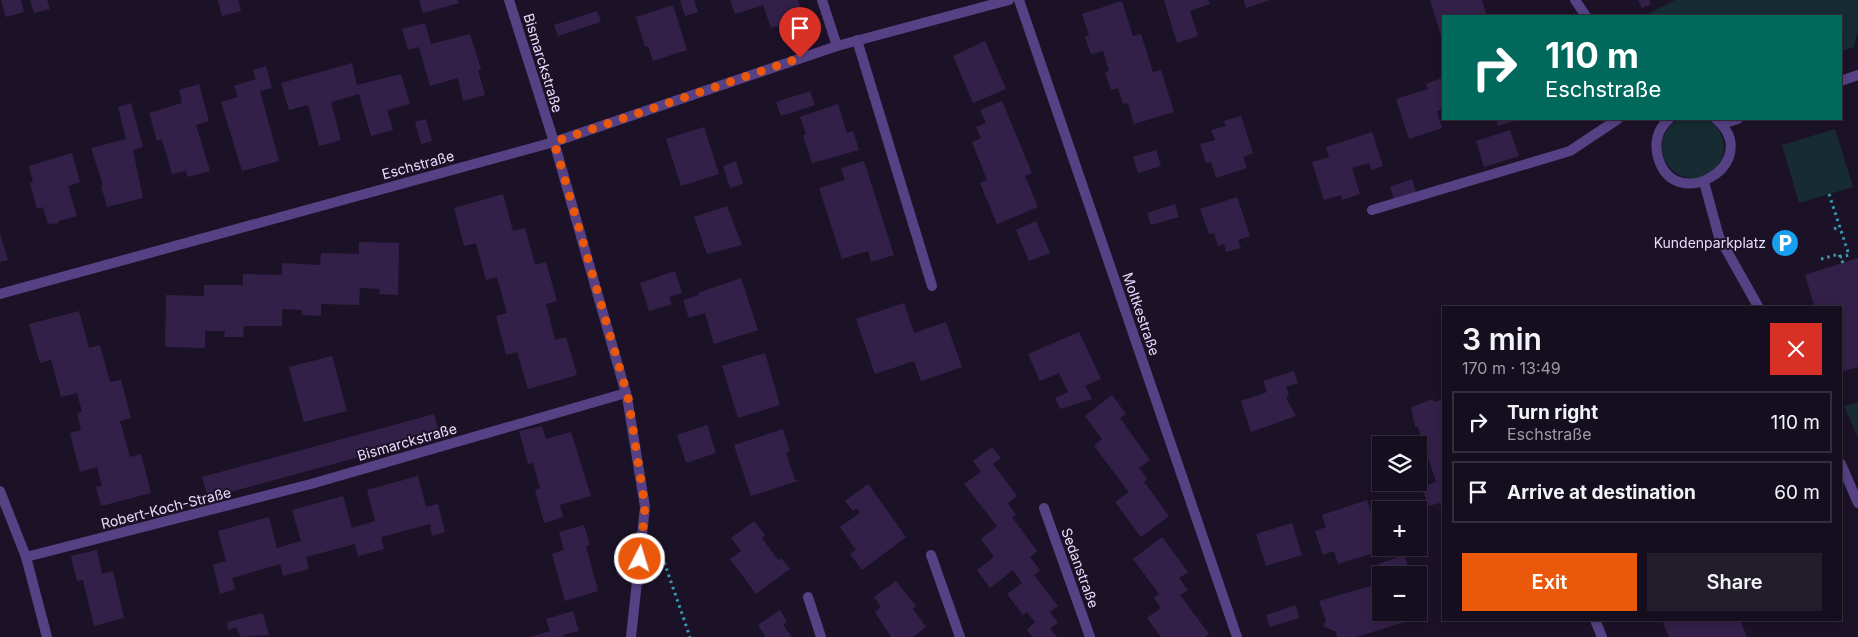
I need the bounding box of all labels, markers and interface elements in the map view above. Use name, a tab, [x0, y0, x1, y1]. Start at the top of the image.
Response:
pin	[779, 7, 821, 58]
street label: Bismarckstraße	[520, 11, 567, 114]
icon: arrive	[786, 14, 814, 42]
text: 110 m	[1545, 34, 1639, 76]
icon: right	[1462, 35, 1527, 100]
text: Eschstraße	[1545, 76, 1661, 102]
street label: Eschstraße	[380, 147, 456, 182]
parking icon: Kundenparkplatz	[1770, 228, 1800, 258]
place label: Kundenparkplatz	[1654, 234, 1766, 251]
street label: Moltkestraße	[1119, 270, 1164, 358]
text: 3 min	[1462, 321, 1542, 357]
button: close	[1770, 323, 1822, 375]
text: 170 m · 13:49	[1462, 358, 1561, 378]
text: Turn right	[1507, 401, 1598, 424]
icon: right	[1464, 408, 1492, 436]
text: 110 m	[1771, 411, 1820, 434]
street label: Bismarckstraße	[355, 419, 459, 464]
text: Eschstraße	[1507, 424, 1592, 444]
map controls	[1372, 436, 1427, 621]
button: layers	[1372, 436, 1427, 491]
icon: arrive	[1464, 478, 1492, 506]
text: Arrive at destination	[1507, 481, 1696, 504]
text: 60 m	[1774, 481, 1820, 504]
street label: Robert-Koch-Straße	[99, 483, 233, 532]
button: +	[1372, 501, 1427, 556]
street label: Sedanstraße	[1058, 526, 1103, 610]
position arrow	[613, 532, 665, 584]
button: Exit	[1462, 553, 1637, 611]
button: Share	[1647, 553, 1822, 611]
button: −	[1372, 566, 1427, 621]

